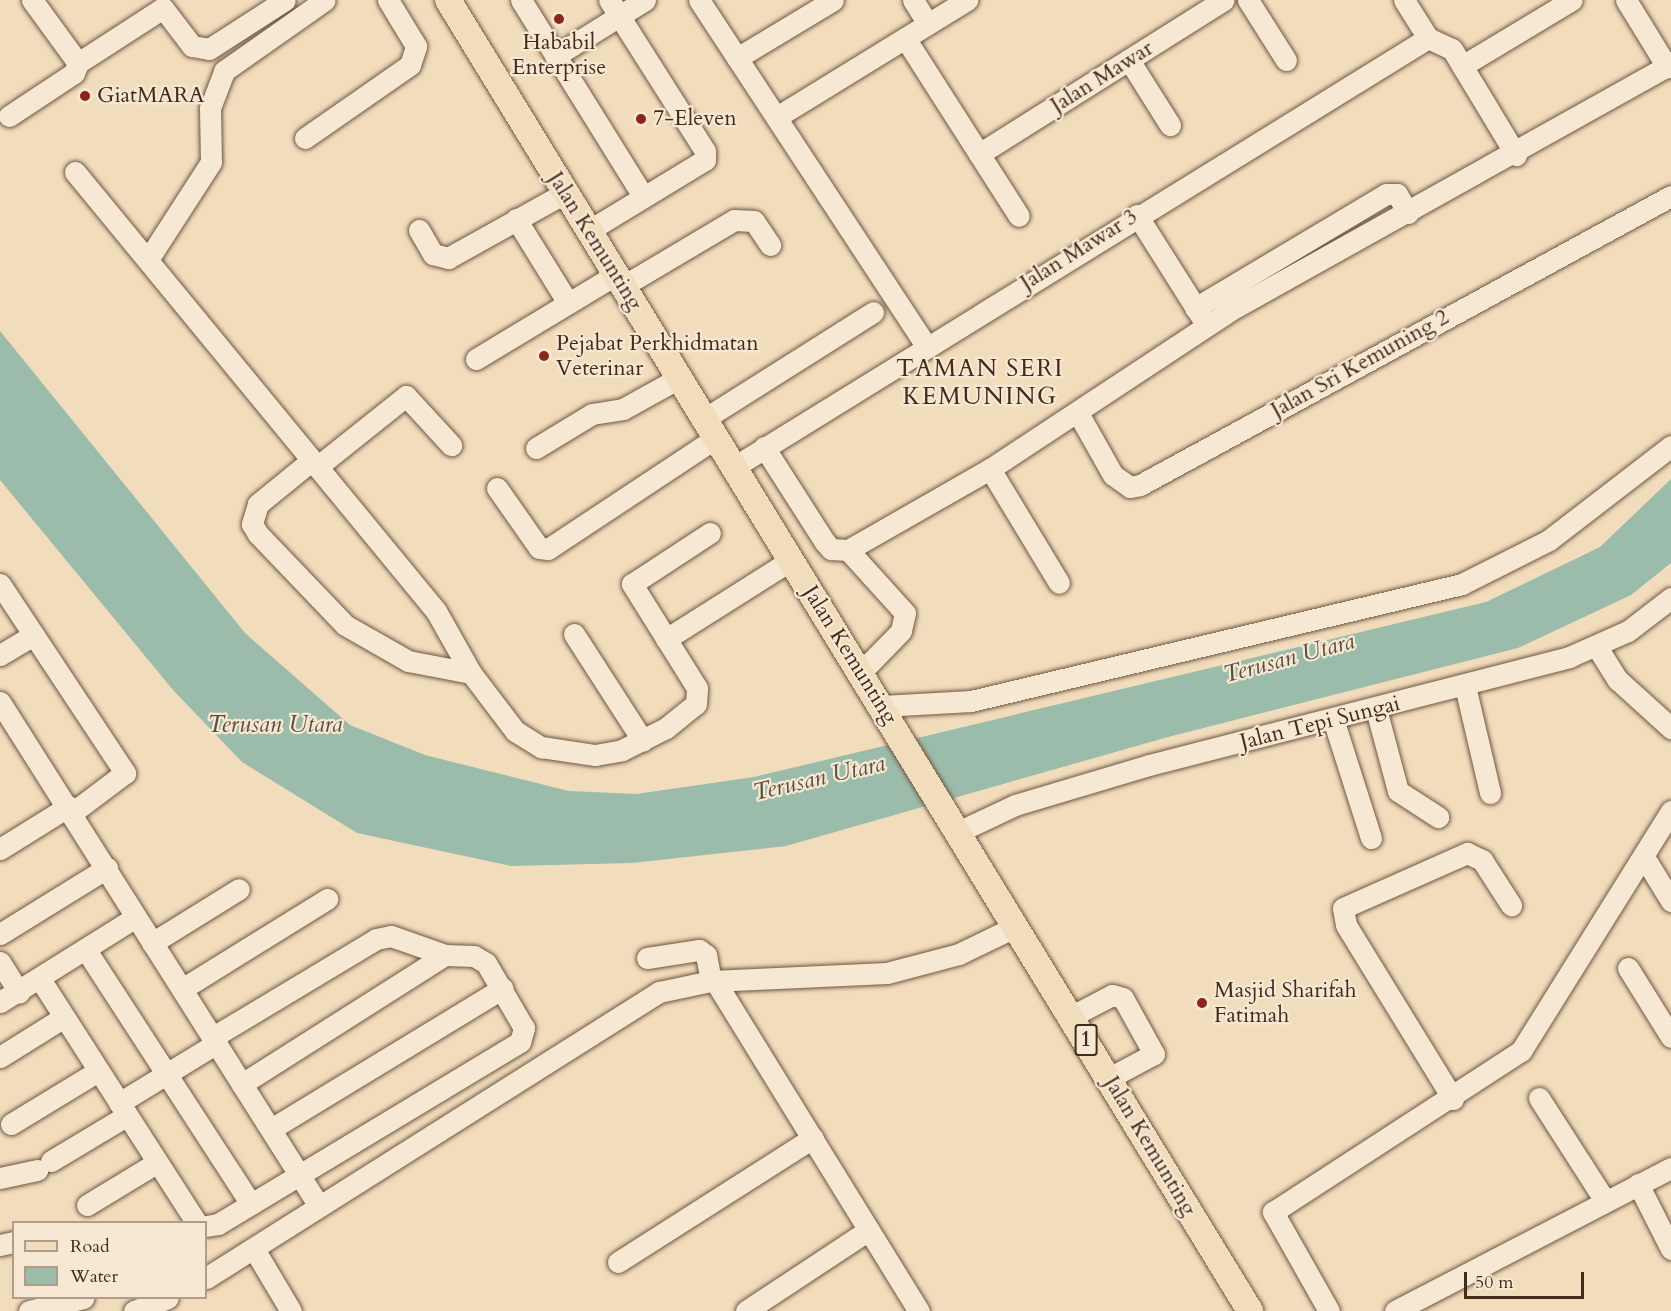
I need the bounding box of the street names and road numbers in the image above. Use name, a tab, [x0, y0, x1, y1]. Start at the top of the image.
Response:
street label: Jalan Mawar	[1046, 35, 1158, 119]
street label: Jalan Kemunting	[542, 167, 648, 315]
street label: Jalan Mawar 3	[1016, 204, 1142, 296]
street label: Jalan Sri Kemuning 2	[1266, 304, 1454, 424]
street label: Jalan Kemunting	[797, 581, 903, 729]
street label: Jalan Tepi Sungai	[1237, 690, 1403, 756]
road number: 1	[1074, 1022, 1098, 1058]
street label: Jalan Kemunting	[1098, 1071, 1202, 1221]

